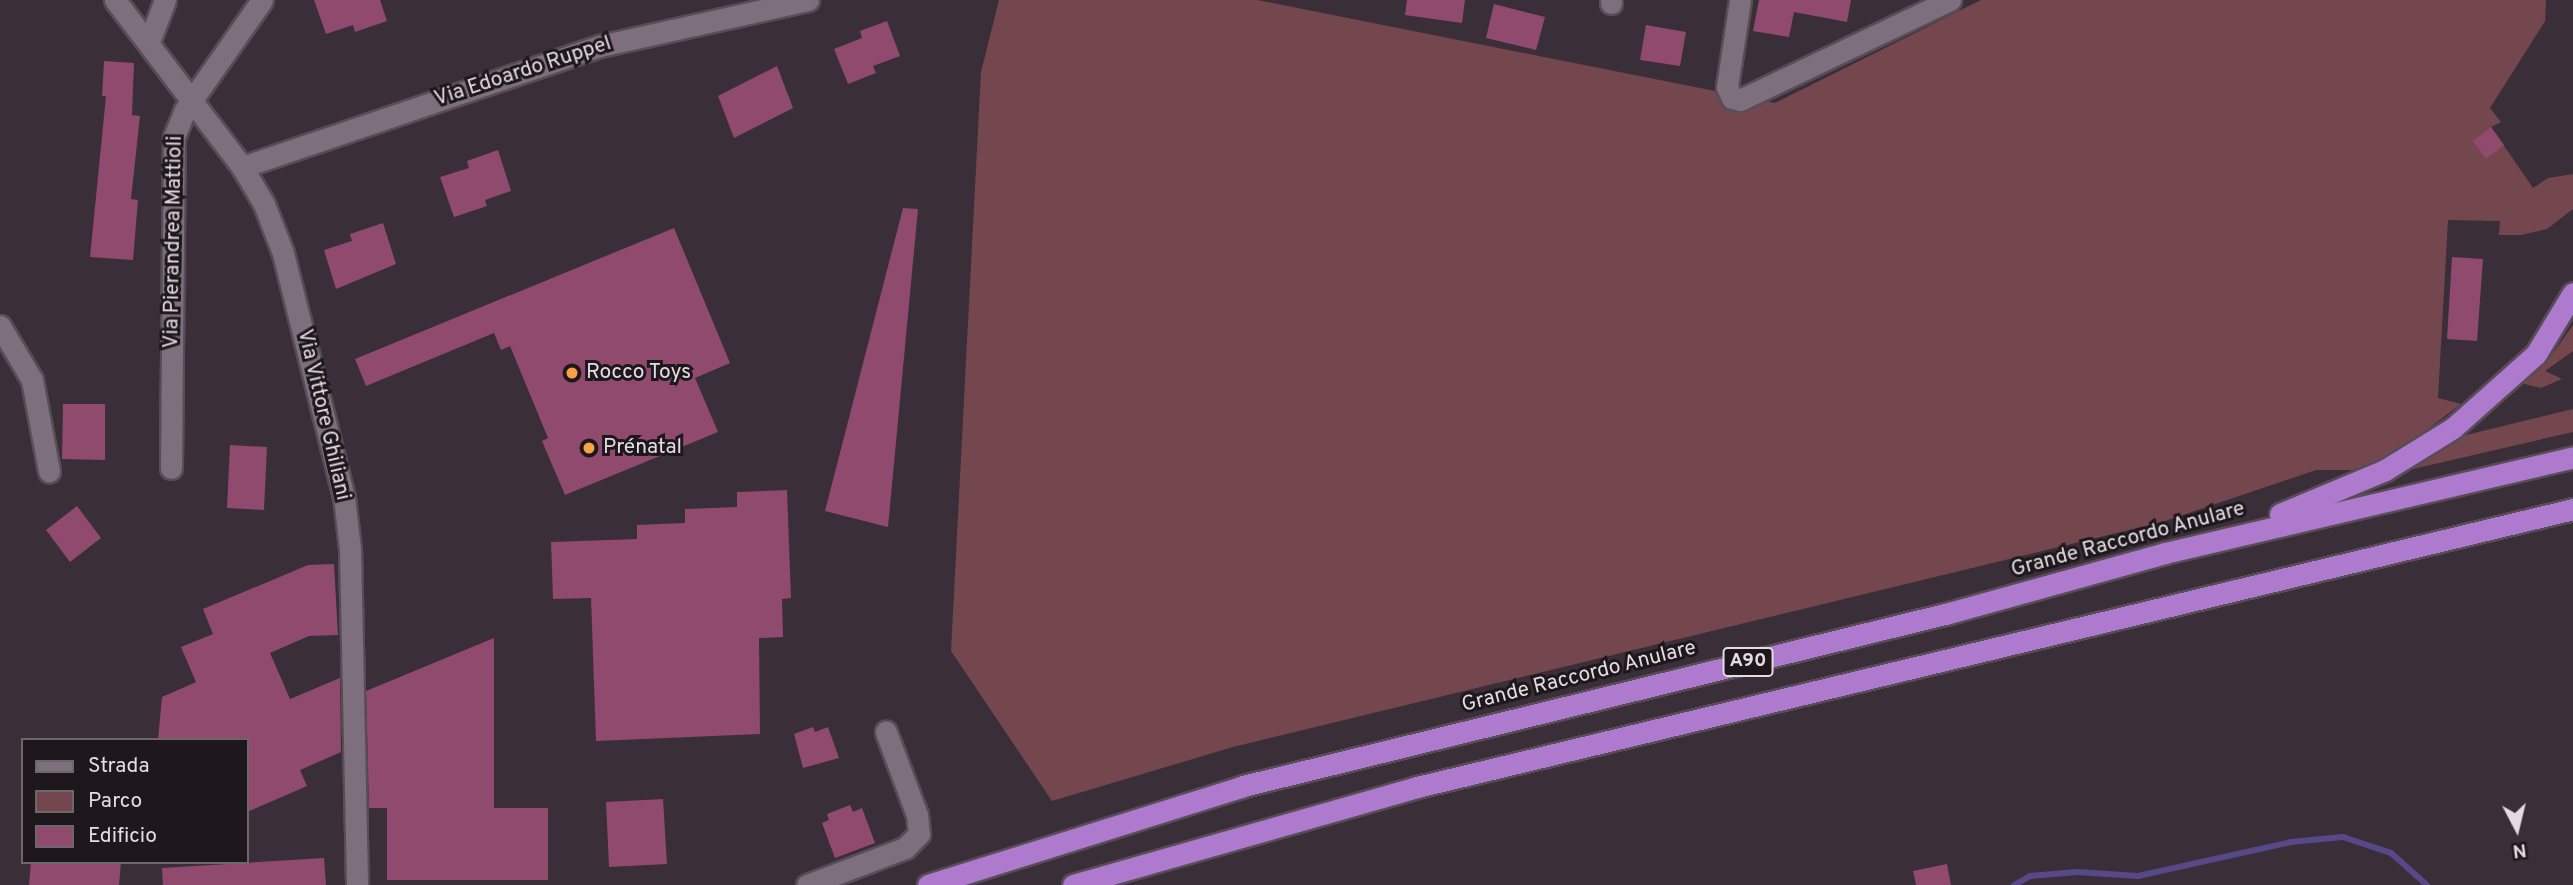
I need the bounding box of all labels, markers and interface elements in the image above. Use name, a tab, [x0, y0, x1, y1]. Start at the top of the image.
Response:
street label: Via Edoardo Ruppel	[431, 32, 615, 112]
street label: Via Pierandrea Mattioli	[160, 135, 188, 349]
street label: Via Vittore Ghiliani	[291, 327, 355, 503]
place label: Rocco Toys	[586, 360, 692, 386]
marker: Rocco Toys	[564, 365, 580, 381]
place label: Prénatal	[603, 435, 682, 461]
marker: Prénatal	[581, 440, 597, 456]
street label: Grande Raccordo Anulare	[2008, 497, 2248, 583]
street label: Grande Raccordo Anulare	[1459, 636, 1699, 718]
road number: A90	[1722, 646, 1774, 678]
legend	[21, 738, 248, 864]
text: Strada	[88, 753, 149, 780]
text: Parco	[88, 788, 142, 815]
north arrow	[2482, 794, 2552, 864]
text: Edificio	[88, 823, 157, 850]
text: N	[2511, 837, 2528, 863]

